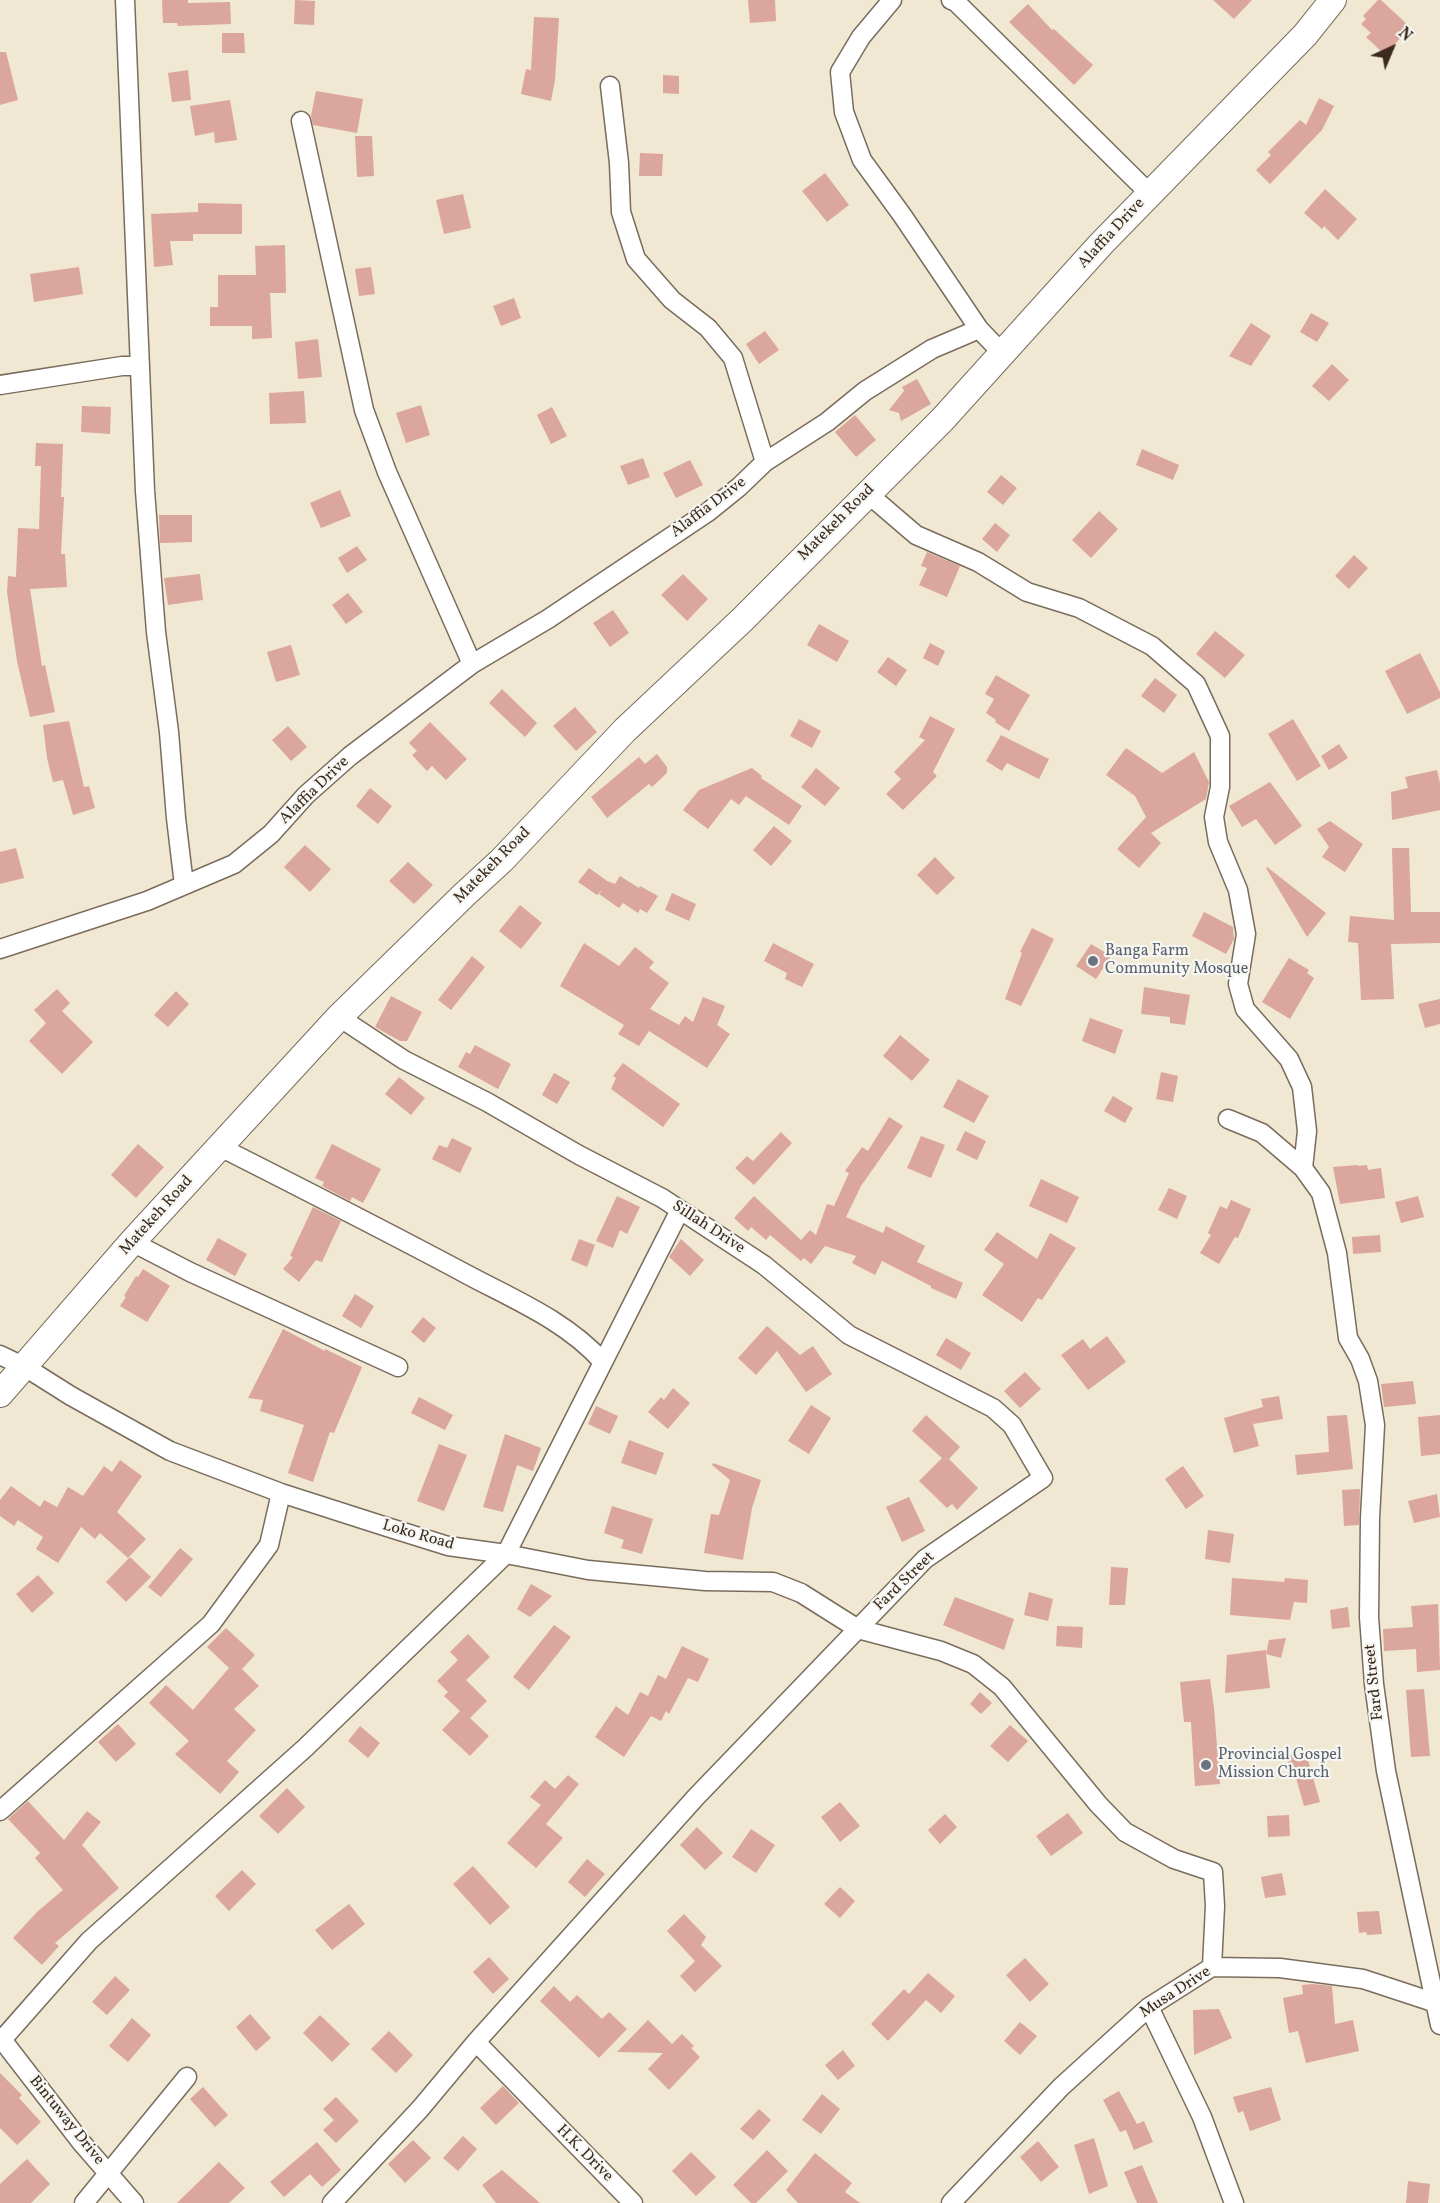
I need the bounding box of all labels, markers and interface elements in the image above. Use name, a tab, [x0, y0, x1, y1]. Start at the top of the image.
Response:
north arrow	[1362, 18, 1422, 78]
text: N	[1393, 23, 1416, 47]
street label: Alaffia Drive	[1074, 195, 1150, 273]
street label: Alaffia Drive	[668, 473, 750, 543]
street label: Matekeh Road	[795, 481, 879, 565]
street label: Alaffia Drive	[276, 753, 354, 829]
street label: Matekeh Road	[451, 824, 535, 908]
place label: Banga Farm Community Mosque	[1105, 942, 1248, 980]
marker: Banga Farm Community Mosque	[1086, 954, 1100, 968]
street label: Matekeh Road	[116, 1172, 198, 1260]
street label: Sillah Drive	[668, 1197, 748, 1259]
street label: Loko Road	[380, 1517, 456, 1555]
street label: Fard Street	[871, 1548, 939, 1616]
street label: Fard Street	[1361, 1643, 1389, 1721]
place label: Provincial Gospel Mission Church	[1218, 1746, 1342, 1784]
marker: Provincial Gospel Mission Church	[1199, 1758, 1213, 1772]
street label: Musa Drive	[1137, 1963, 1215, 2023]
street label: Bintuway Drive	[24, 2072, 108, 2170]
street label: H.K. Drive	[552, 2122, 616, 2186]

